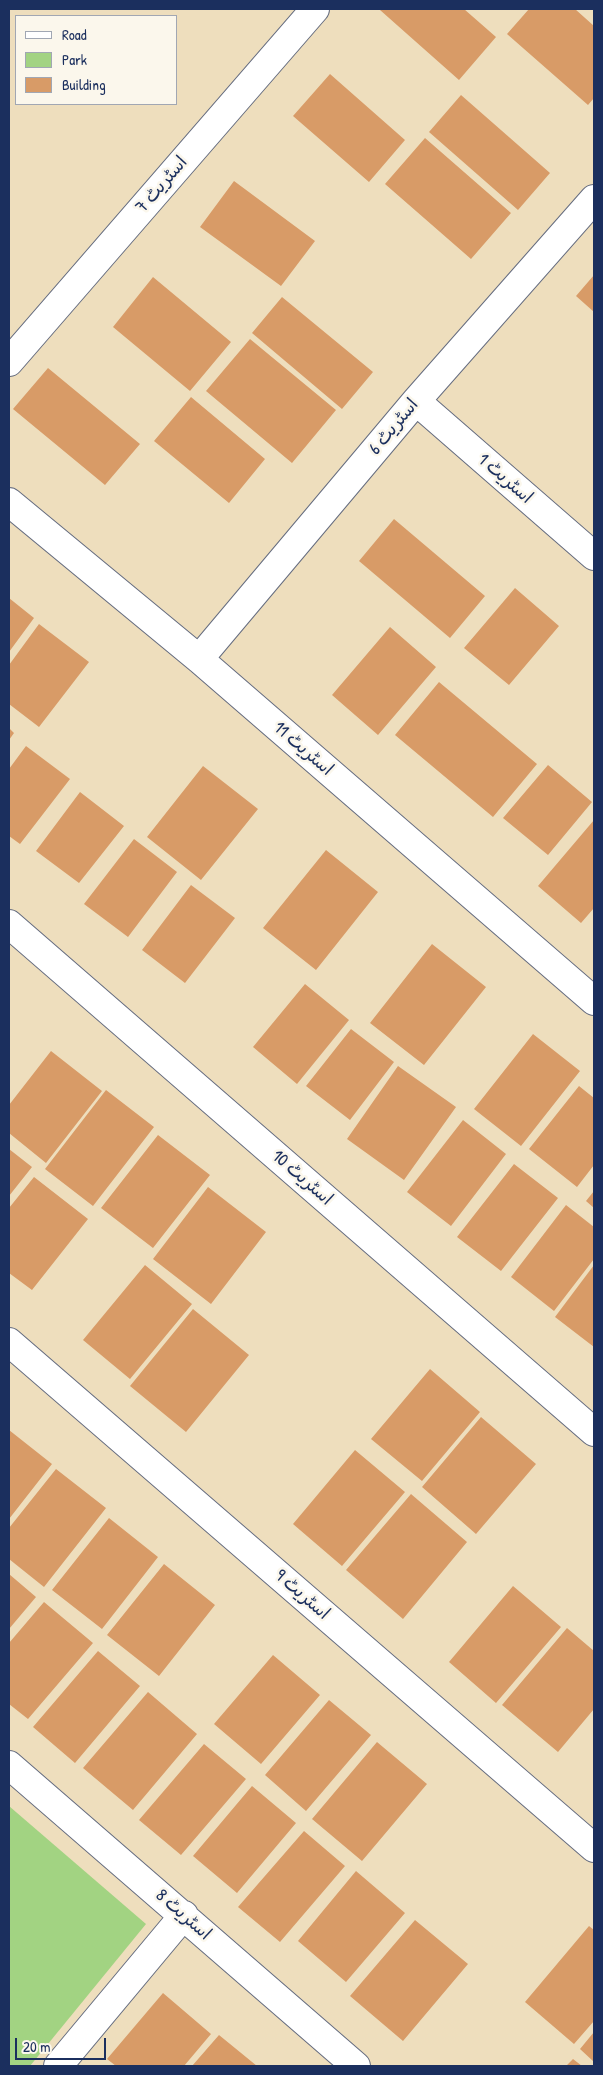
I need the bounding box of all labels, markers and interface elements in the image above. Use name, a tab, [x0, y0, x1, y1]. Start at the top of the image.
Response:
legend	[15, 15, 178, 105]
text: Road	[62, 24, 87, 45]
text: Park	[62, 49, 87, 70]
text: Building	[62, 74, 106, 95]
street label: اسٹریٹ 7	[132, 152, 192, 218]
street label: اسٹریٹ 6	[364, 395, 424, 459]
street label: اسٹریٹ 1	[473, 449, 537, 509]
street label: اسٹریٹ 11	[269, 717, 337, 781]
street label: اسٹریٹ 10	[267, 1146, 337, 1210]
street label: اسٹریٹ 9	[270, 1565, 334, 1625]
street label: اسٹریٹ 8	[151, 1885, 215, 1945]
scale bar	[18, 2028, 109, 2060]
text: 20 m	[23, 2036, 50, 2057]

